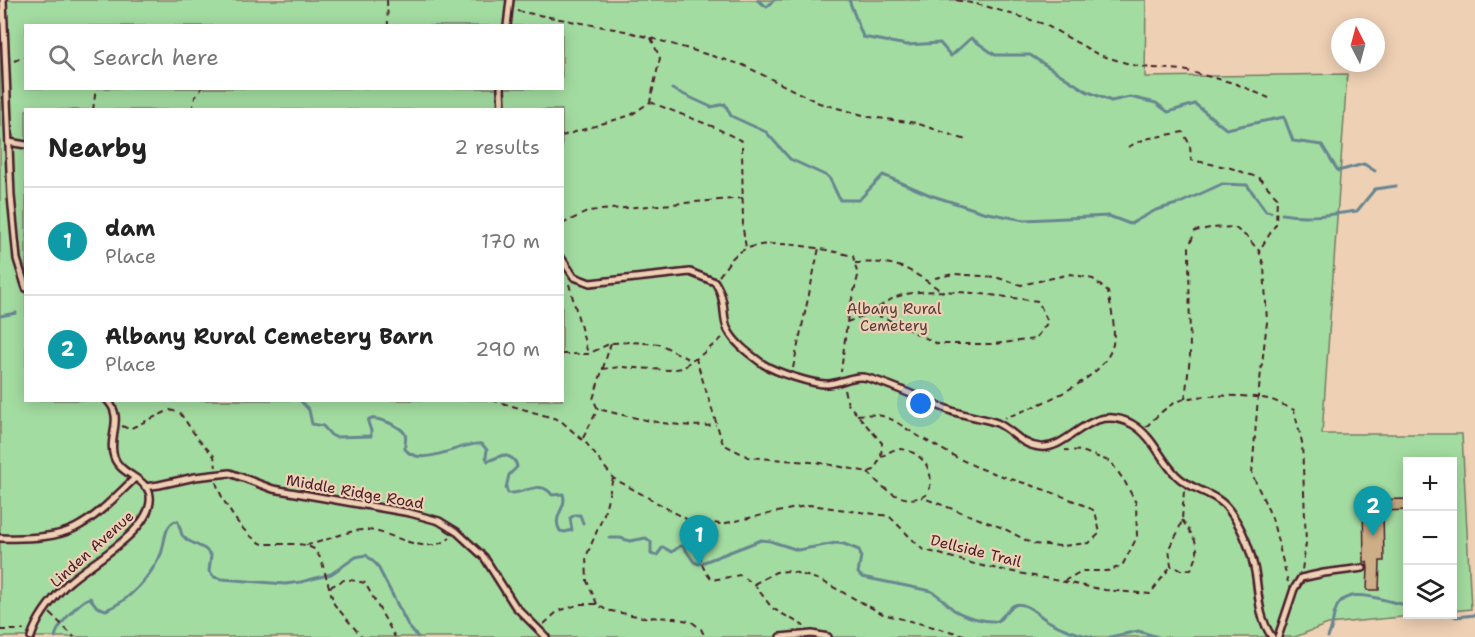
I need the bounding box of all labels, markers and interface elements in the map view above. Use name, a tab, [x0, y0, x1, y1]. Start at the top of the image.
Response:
north arrow	[1331, 18, 1385, 72]
search box	[24, 24, 564, 90]
icon: search	[45, 41, 78, 74]
text: Search here	[93, 43, 219, 72]
text: Nearby	[48, 130, 147, 165]
text: 2 results	[454, 134, 540, 160]
text: dam	[105, 214, 155, 243]
text: 1	[63, 228, 72, 254]
text: 170 m	[481, 228, 540, 254]
text: Place	[105, 243, 156, 269]
park label: Albany Rural Cemetery	[847, 299, 942, 336]
text: Albany Rural Cemetery Barn	[105, 322, 433, 351]
text: 2	[61, 336, 75, 362]
text: 290 m	[475, 336, 540, 362]
text: Place	[105, 351, 156, 377]
your location	[906, 389, 935, 418]
map controls	[1403, 457, 1457, 619]
button: +	[1403, 457, 1457, 511]
street label: Middle Ridge Road	[285, 470, 426, 514]
pin: 2	[1354, 486, 1392, 536]
street label: Linden Avenue	[46, 506, 138, 592]
button: −	[1403, 511, 1457, 565]
pin: 1	[680, 516, 718, 565]
street label: Dellside Trail	[928, 530, 1024, 572]
button: layers	[1403, 565, 1457, 619]

